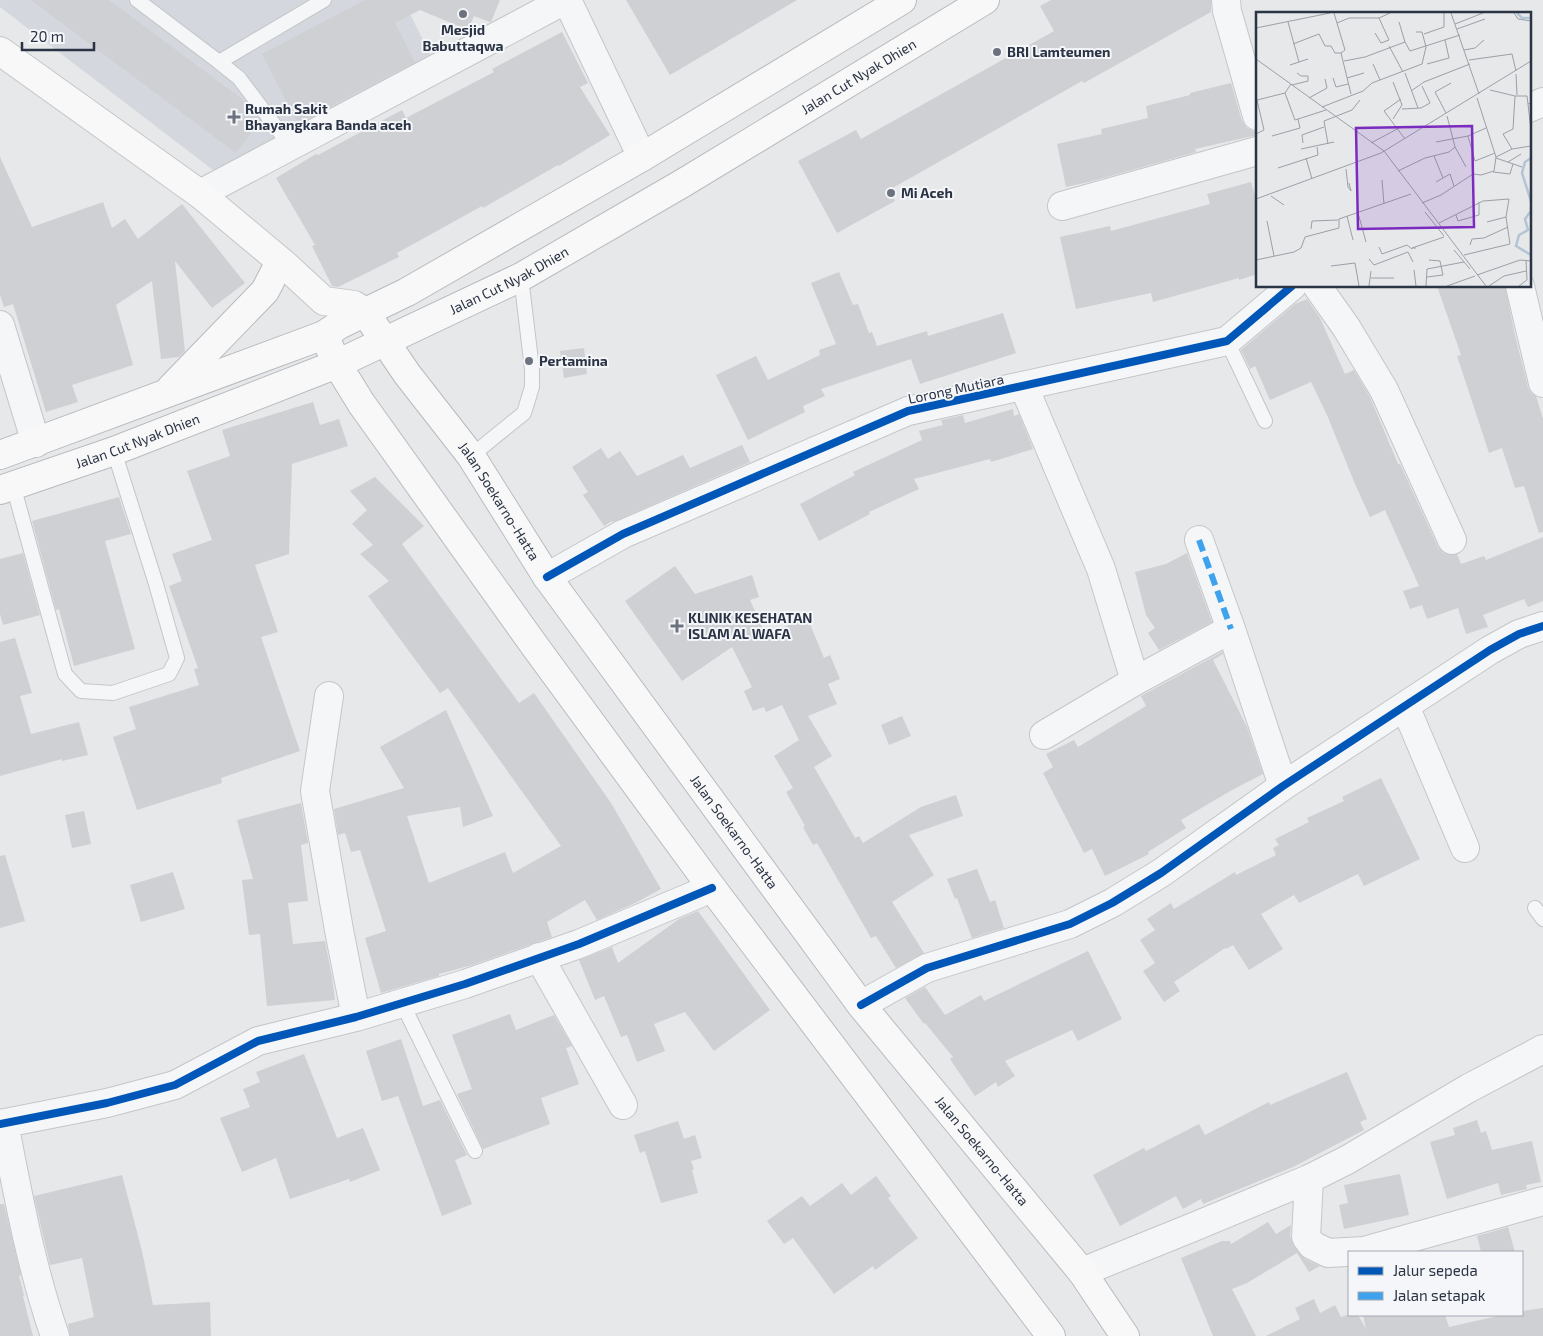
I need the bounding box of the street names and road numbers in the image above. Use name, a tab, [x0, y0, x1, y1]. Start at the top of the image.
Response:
street label: Jalan Cut Nyak Dhien	[798, 35, 919, 118]
street label: Jalan Cut Nyak Dhien	[446, 242, 571, 318]
street label: Lorong Mutiara	[906, 370, 1005, 407]
street label: Jalan Cut Nyak Dhien	[73, 409, 202, 472]
street label: Jalan Soekarno-Hatta	[455, 438, 543, 563]
street label: Jalan Soekarno-Hatta	[687, 771, 782, 892]
street label: Jalan Soekarno-Hatta	[932, 1092, 1032, 1209]

